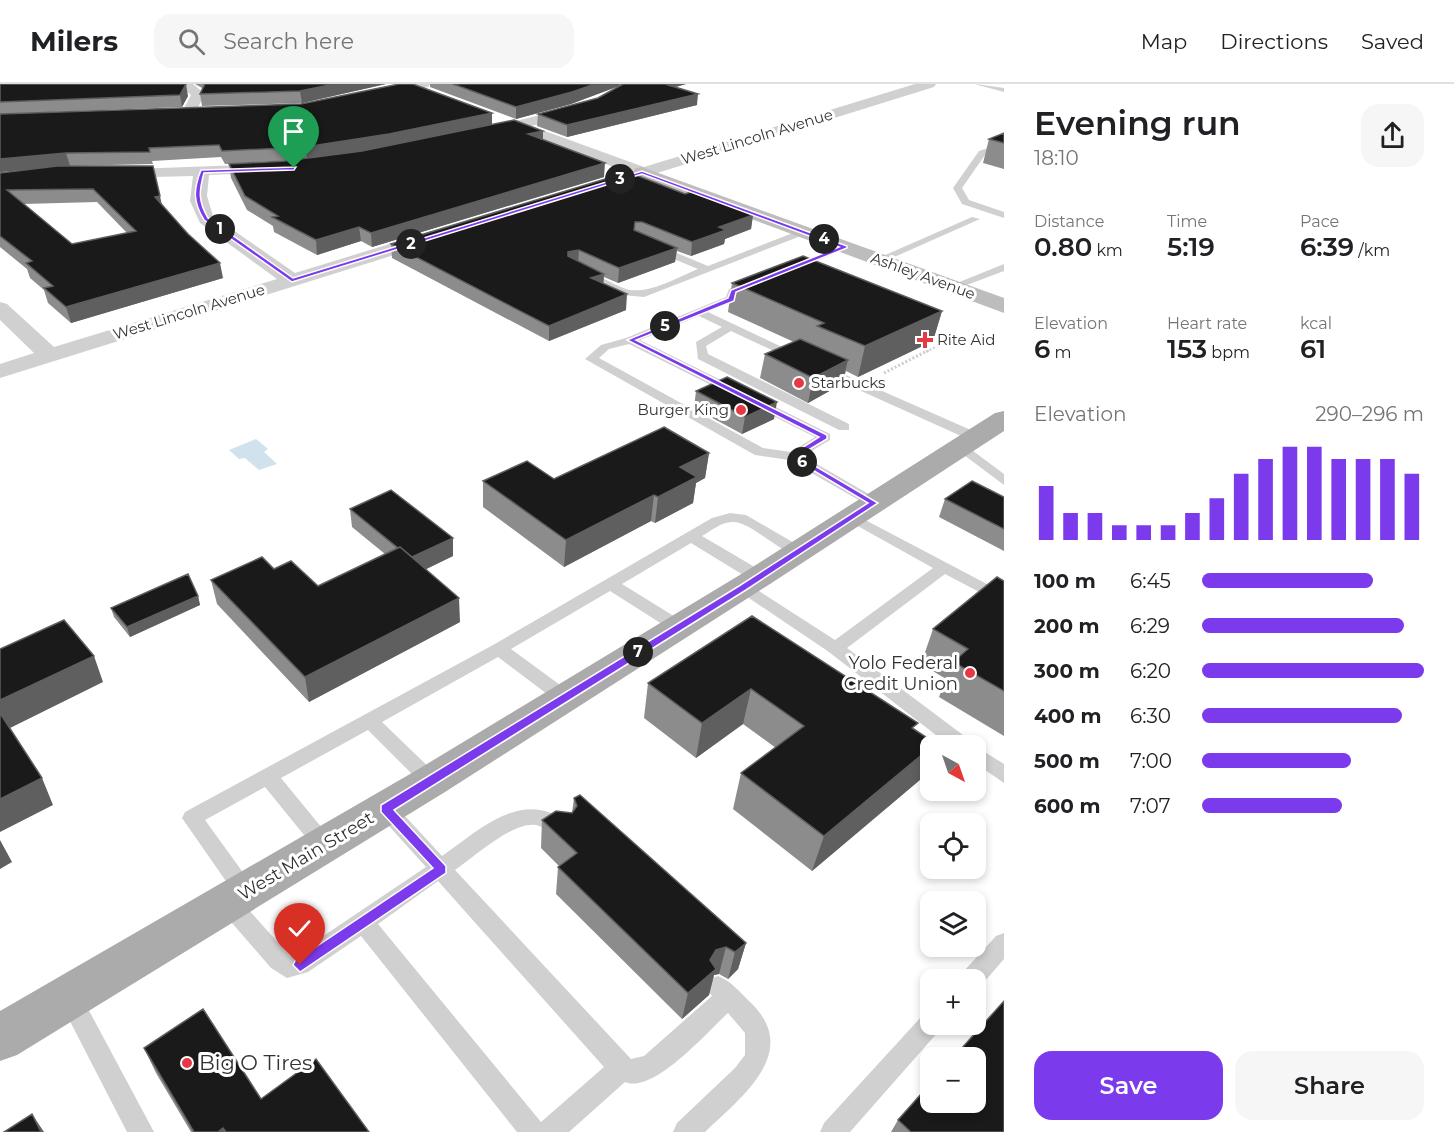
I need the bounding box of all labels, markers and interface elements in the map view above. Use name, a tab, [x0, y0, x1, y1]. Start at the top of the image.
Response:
search box	[154, 14, 574, 68]
text: Milers	[30, 24, 118, 58]
icon: search	[175, 25, 208, 58]
text: Search here	[223, 28, 354, 55]
text: Map	[1141, 29, 1187, 54]
text: Directions	[1220, 29, 1328, 54]
text: Saved	[1361, 29, 1424, 54]
text: Evening run	[1034, 103, 1241, 143]
street label: West Lincoln Avenue	[679, 104, 835, 169]
button: share	[1361, 104, 1424, 167]
pin	[268, 106, 319, 168]
icon: arrive	[277, 115, 310, 148]
text: 18:10	[1034, 146, 1079, 170]
pin: 3	[605, 164, 635, 194]
text: 3	[615, 169, 625, 188]
text: Distance	[1034, 212, 1104, 231]
text: Time	[1167, 212, 1207, 231]
text: Pace	[1300, 212, 1339, 231]
pin: 1	[205, 214, 235, 244]
text: 1	[217, 219, 223, 238]
pin: 4	[809, 224, 839, 254]
pin: 2	[396, 229, 426, 259]
text: 4	[818, 229, 830, 248]
text: 0.80	[1034, 231, 1092, 263]
text: 5:19	[1167, 231, 1215, 263]
text: 6:39	[1300, 231, 1354, 263]
text: 2	[406, 234, 416, 253]
text: km	[1092, 241, 1123, 260]
text: /km	[1354, 241, 1390, 260]
street label: Ashley Avenue	[868, 248, 978, 303]
street label: West Lincoln Avenue	[111, 279, 267, 344]
pin: 5	[650, 311, 680, 341]
text: Elevation	[1034, 314, 1108, 333]
text: Heart rate	[1167, 314, 1247, 333]
text: kcal	[1300, 314, 1332, 333]
text: 5	[660, 316, 670, 335]
place label: Rite Aid	[937, 330, 996, 349]
marker: Rite Aid	[918, 333, 932, 347]
text: 6	[1034, 333, 1050, 365]
text: 153	[1167, 333, 1207, 365]
text: 61	[1300, 333, 1326, 365]
text: m	[1050, 343, 1071, 362]
text: bpm	[1207, 343, 1250, 362]
place label: Starbucks	[811, 373, 885, 392]
marker: Starbucks	[792, 376, 806, 390]
place label: Burger King	[637, 400, 729, 419]
text: Elevation	[1034, 402, 1126, 426]
text: 290–296 m	[1315, 402, 1424, 426]
marker: Burger King	[734, 403, 748, 417]
pin: 6	[787, 447, 817, 477]
text: 6	[797, 452, 807, 471]
text: 100 m	[1034, 569, 1096, 593]
text: 6:45	[1130, 569, 1171, 593]
text: 200 m	[1034, 614, 1100, 638]
text: 6:29	[1130, 614, 1170, 638]
pin: 7	[623, 637, 653, 667]
text: 7	[633, 642, 643, 661]
place label: Yolo Federal Credit Union	[844, 652, 958, 695]
text: 300 m	[1034, 659, 1100, 683]
text: 6:20	[1130, 659, 1171, 683]
marker: Yolo Federal Credit Union	[963, 666, 977, 680]
text: 400 m	[1034, 704, 1102, 728]
text: 6:30	[1130, 704, 1171, 728]
north arrow	[920, 735, 986, 801]
map controls	[920, 735, 986, 1113]
text: 500 m	[1034, 749, 1100, 773]
text: 7:00	[1130, 749, 1172, 773]
text: 600 m	[1034, 794, 1101, 818]
text: 7:07	[1130, 794, 1171, 818]
street label: West Main Street	[234, 807, 378, 905]
button: locate	[920, 813, 986, 879]
button: layers	[920, 891, 986, 957]
pin	[274, 903, 325, 965]
icon: check	[283, 912, 316, 945]
button: +	[920, 969, 986, 1035]
button: −	[920, 1047, 986, 1113]
place label: Big O Tires	[199, 1050, 312, 1075]
button: Save	[1034, 1051, 1223, 1120]
button: Share	[1235, 1051, 1424, 1120]
marker: Big O Tires	[180, 1056, 194, 1070]

